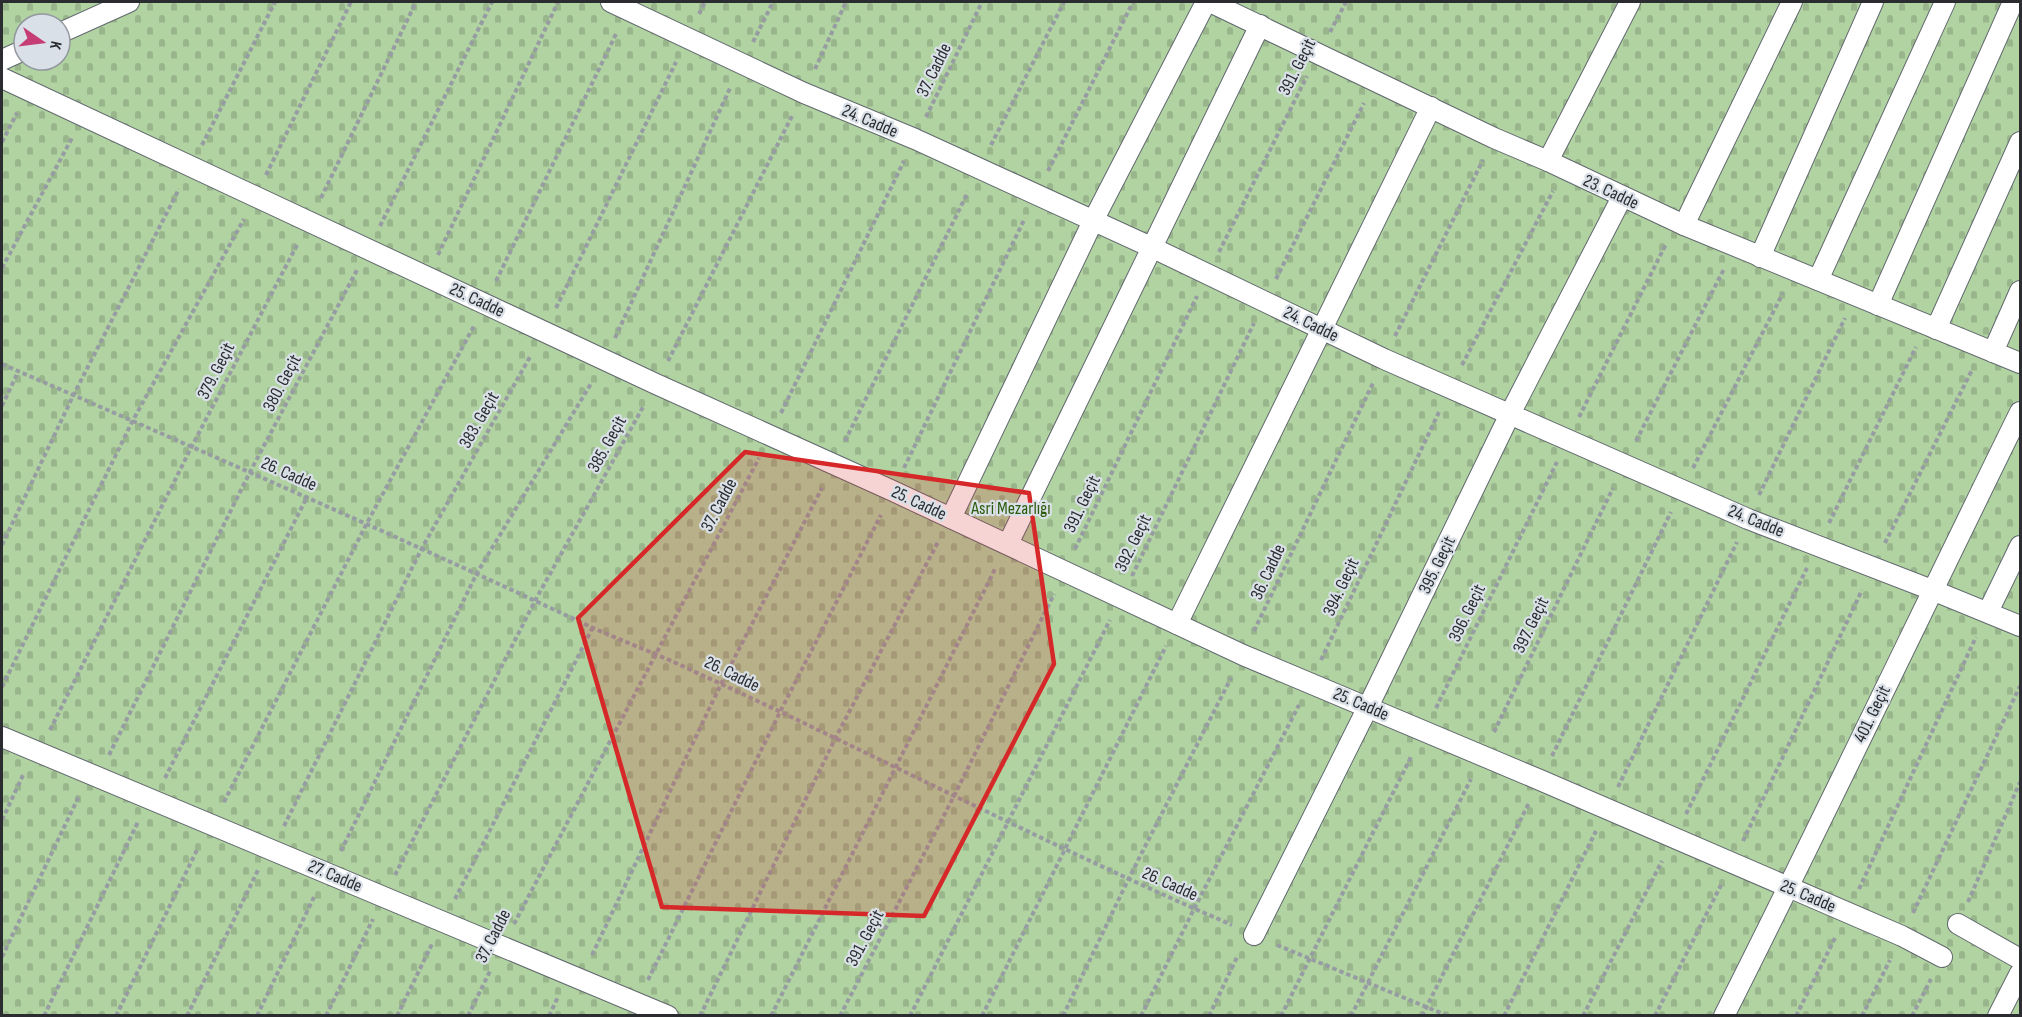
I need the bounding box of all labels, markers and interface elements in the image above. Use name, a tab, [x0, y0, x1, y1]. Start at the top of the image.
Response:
north arrow	[12, 12, 72, 72]
street label: 391. Geçit	[1274, 35, 1320, 99]
text: K	[45, 39, 65, 51]
street label: 37. Cadde	[912, 40, 956, 100]
street label: 24. Cadde	[839, 100, 901, 142]
street label: 23. Cadde	[1580, 170, 1642, 214]
street label: 25. Cadde	[446, 278, 508, 322]
street label: 24. Cadde	[1280, 302, 1342, 346]
street label: 379. Geçit	[193, 339, 239, 403]
street label: 380. Geçit	[258, 350, 306, 415]
street label: 383. Geçit	[455, 388, 504, 452]
street label: 385. Geçit	[583, 412, 631, 476]
street label: 26. Cadde	[258, 452, 320, 496]
street label: 391. Geçit	[1059, 472, 1105, 536]
street label: 37. Cadde	[696, 475, 742, 535]
street label: 25. Cadde	[888, 481, 950, 525]
park label: Asri Mezarlığı	[970, 498, 1051, 519]
street label: 24. Cadde	[1725, 500, 1787, 542]
street label: 392. Geçit	[1110, 510, 1156, 575]
street label: 395. Geçit	[1414, 532, 1460, 597]
street label: 36. Cadde	[1246, 541, 1290, 603]
street label: 394. Geçit	[1318, 554, 1364, 619]
street label: 396. Geçit	[1444, 580, 1490, 645]
street label: 397. Geçit	[1508, 593, 1554, 656]
street label: 26. Cadde	[701, 652, 763, 696]
street label: 401. Geçit	[1849, 682, 1895, 746]
street label: 25. Cadde	[1330, 683, 1392, 725]
street label: 27. Cadde	[305, 855, 365, 897]
street label: 26. Cadde	[1139, 862, 1201, 906]
street label: 25. Cadde	[1777, 875, 1839, 917]
street label: 37. Cadde	[471, 906, 515, 966]
street label: 391. Geçit	[841, 906, 889, 970]

